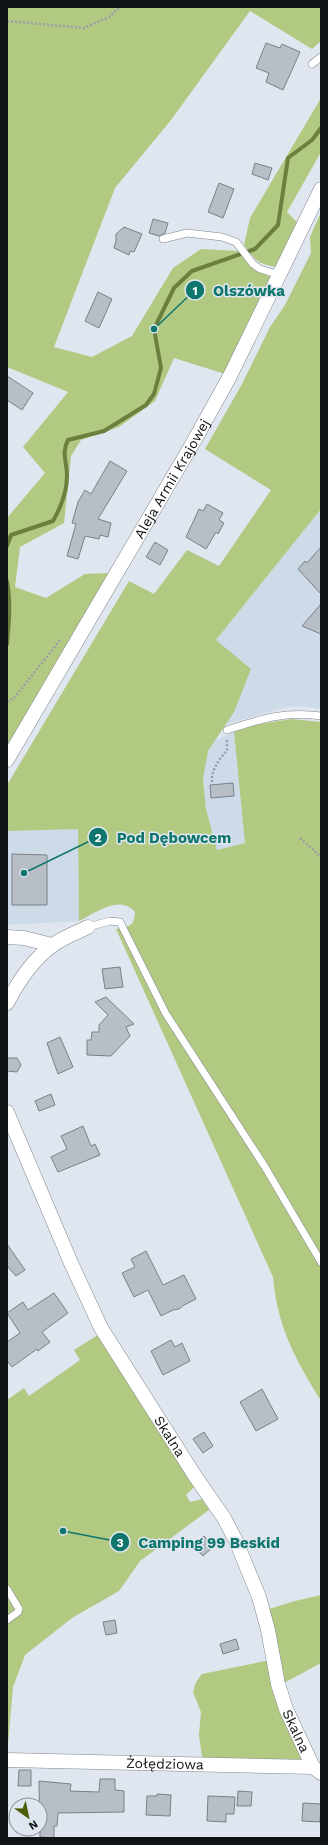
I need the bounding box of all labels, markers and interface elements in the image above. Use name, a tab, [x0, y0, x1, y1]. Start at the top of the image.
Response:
callout: Olszówka	[185, 277, 293, 304]
text: Olszówka	[213, 282, 285, 300]
text: 1	[192, 284, 198, 298]
street label: Aleja Armii Krajowej	[131, 416, 213, 541]
callout: Pod Dębowcem	[88, 824, 239, 851]
text: Pod Dębowcem	[117, 829, 231, 847]
text: 2	[94, 831, 102, 845]
street label: Skalna	[151, 1413, 189, 1460]
callout: Camping 99 Beskid	[110, 1529, 288, 1556]
text: Camping 99 Beskid	[138, 1534, 280, 1552]
text: 3	[116, 1536, 124, 1550]
street label: Skalna	[279, 1707, 313, 1755]
street label: Żołędziowa	[126, 1755, 204, 1773]
north arrow	[8, 1797, 48, 1837]
text: N	[26, 1817, 40, 1833]

